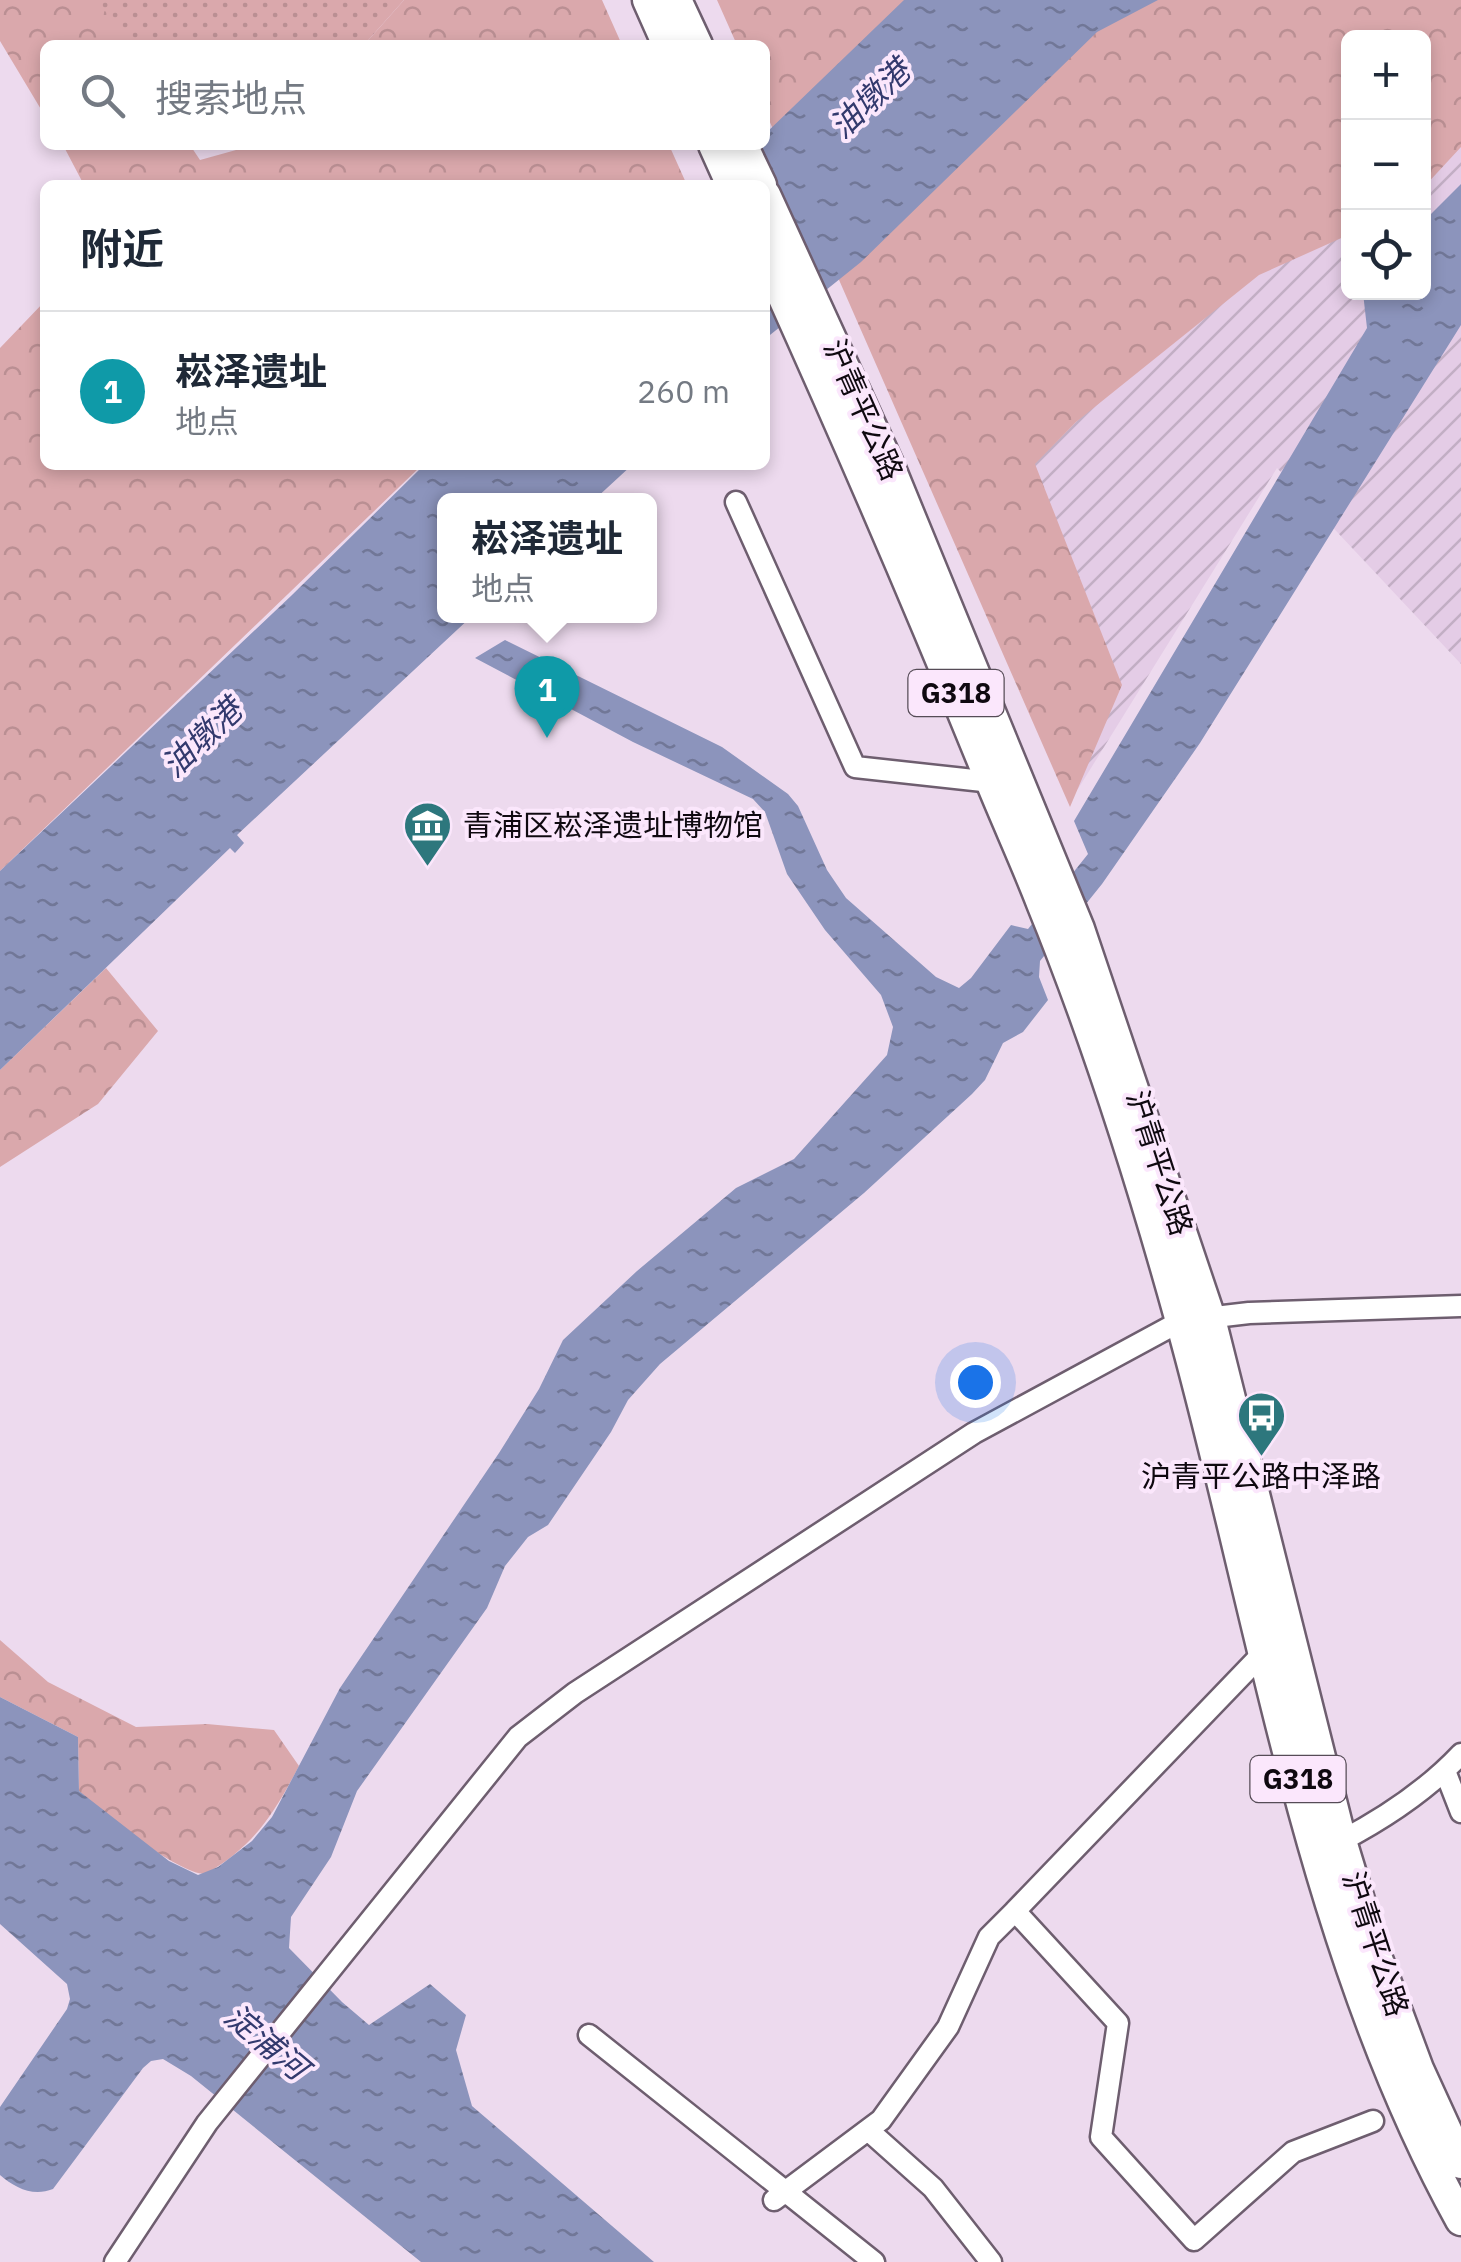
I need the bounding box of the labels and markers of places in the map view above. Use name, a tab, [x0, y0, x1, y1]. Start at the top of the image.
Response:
pin: 1	[514, 656, 580, 738]
museum icon: 青浦区崧泽遗址博物馆	[402, 800, 454, 868]
place label: 青浦区崧泽遗址博物馆	[463, 805, 763, 844]
bus stop icon: 沪青平公路中泽路	[1235, 1390, 1287, 1458]
place label: 沪青平公路中泽路	[1141, 1456, 1381, 1495]

